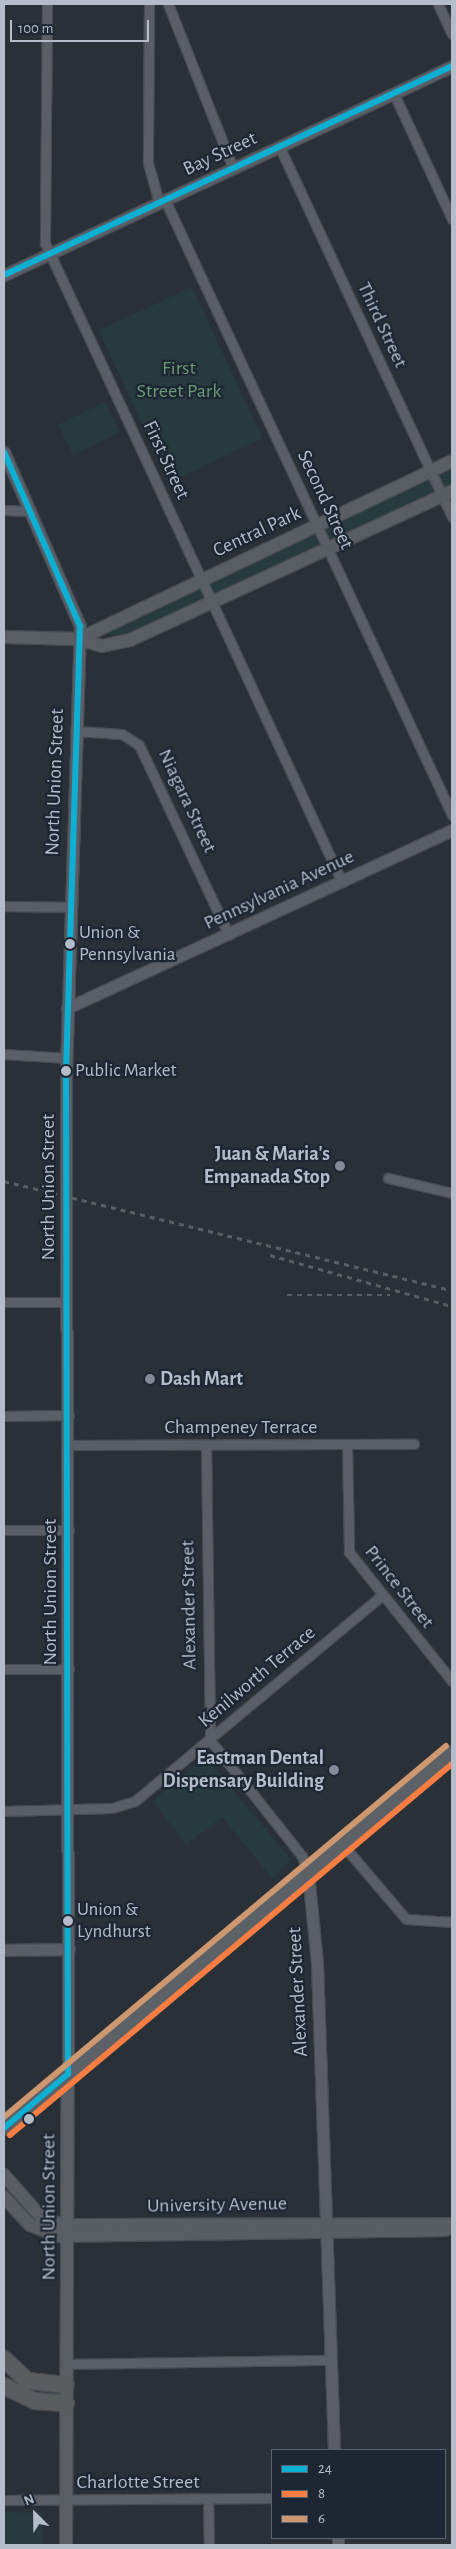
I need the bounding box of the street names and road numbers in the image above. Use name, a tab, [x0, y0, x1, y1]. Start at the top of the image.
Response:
street label: Bay Street	[179, 127, 261, 181]
street label: Third Street	[352, 278, 412, 372]
street label: First Street	[137, 417, 195, 503]
street label: Second Street	[292, 447, 358, 553]
street label: Central Park	[209, 501, 305, 563]
street label: North Union Street	[40, 708, 70, 856]
street label: Niagara Street	[152, 745, 222, 857]
street label: Pennsylvania Avenue	[200, 845, 358, 935]
street label: North Union Street	[36, 1113, 60, 1261]
street label: Champeney Terrace	[164, 1415, 318, 1439]
street label: North Union Street	[38, 1518, 62, 1666]
street label: Alexander Street	[176, 1540, 202, 1670]
street label: Prince Street	[359, 1541, 439, 1633]
street label: Kenilworth Terrace	[193, 1621, 321, 1733]
street label: Alexander Street	[283, 1927, 313, 2057]
street label: North Union Street	[37, 2133, 61, 2281]
street label: University Avenue	[147, 2192, 287, 2218]
street label: Charlotte Street	[76, 2470, 200, 2494]

